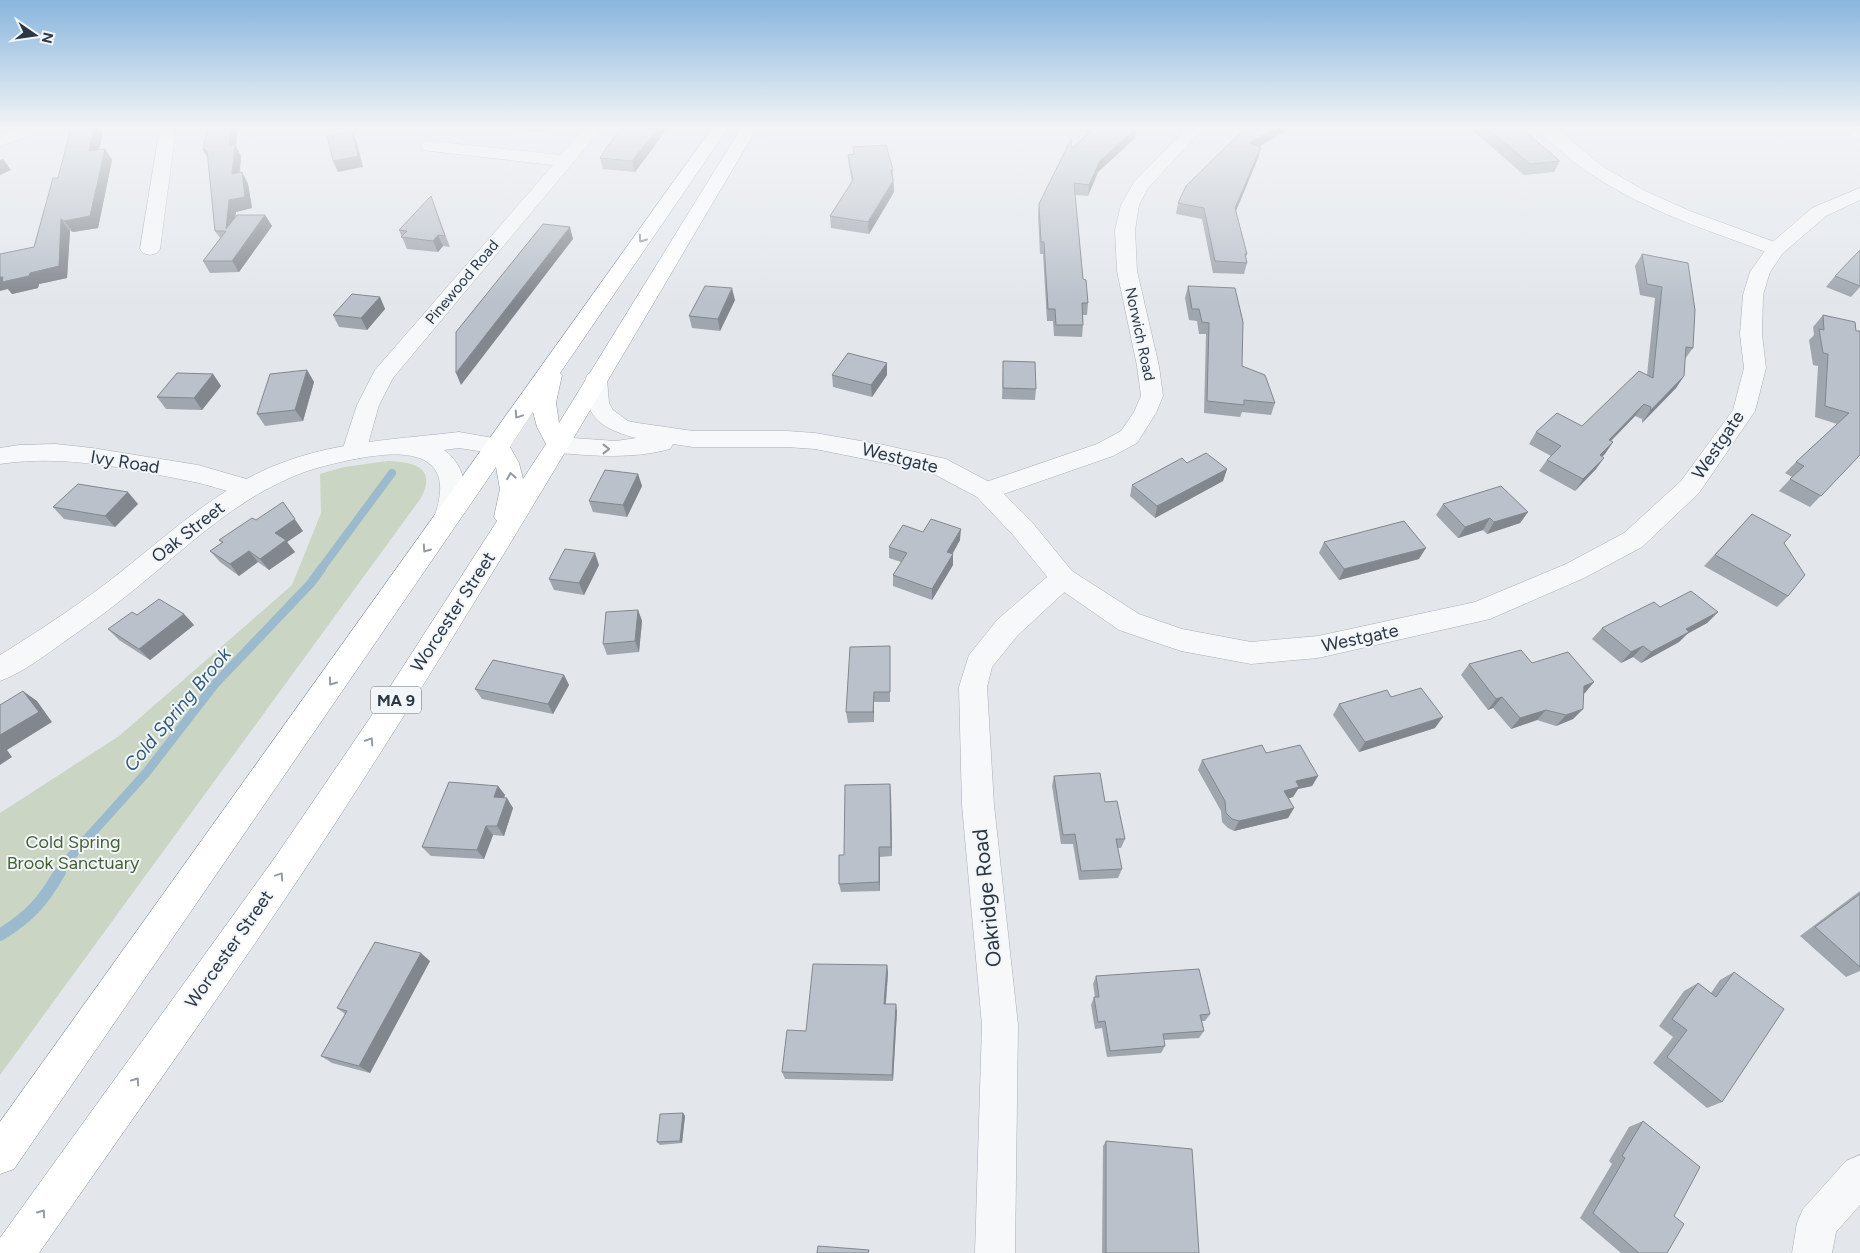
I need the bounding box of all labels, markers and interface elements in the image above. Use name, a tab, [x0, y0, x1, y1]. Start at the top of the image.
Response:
north arrow	[10, 10, 60, 60]
text: N	[38, 31, 57, 45]
one-way arrow	[639, 233, 648, 243]
street label: Pinewood Road	[422, 236, 502, 328]
street label: Norwich Road	[1121, 285, 1159, 383]
street label: Westgate	[1687, 406, 1749, 483]
one-way arrow	[515, 409, 524, 419]
street label: Westgate	[860, 438, 941, 478]
one-way arrow	[603, 444, 611, 454]
street label: Ivy Road	[89, 446, 161, 478]
one-way arrow	[506, 471, 517, 480]
street label: Oak Street	[147, 497, 229, 567]
one-way arrow	[423, 543, 432, 553]
street label: Worcester Street	[406, 548, 500, 676]
street label: Westgate	[1320, 619, 1401, 657]
water label: Cold Spring Brook	[119, 642, 236, 776]
one-way arrow	[329, 676, 338, 686]
road number: MA 9	[371, 686, 421, 714]
one-way arrow	[363, 737, 373, 746]
street label: Oakridge Road	[967, 828, 1006, 968]
park label: Cold Spring Brook Sanctuary	[7, 831, 140, 874]
one-way arrow	[274, 873, 283, 882]
street label: Worcester Street	[180, 886, 278, 1012]
one-way arrow	[130, 1077, 139, 1087]
one-way arrow	[36, 1209, 45, 1219]

